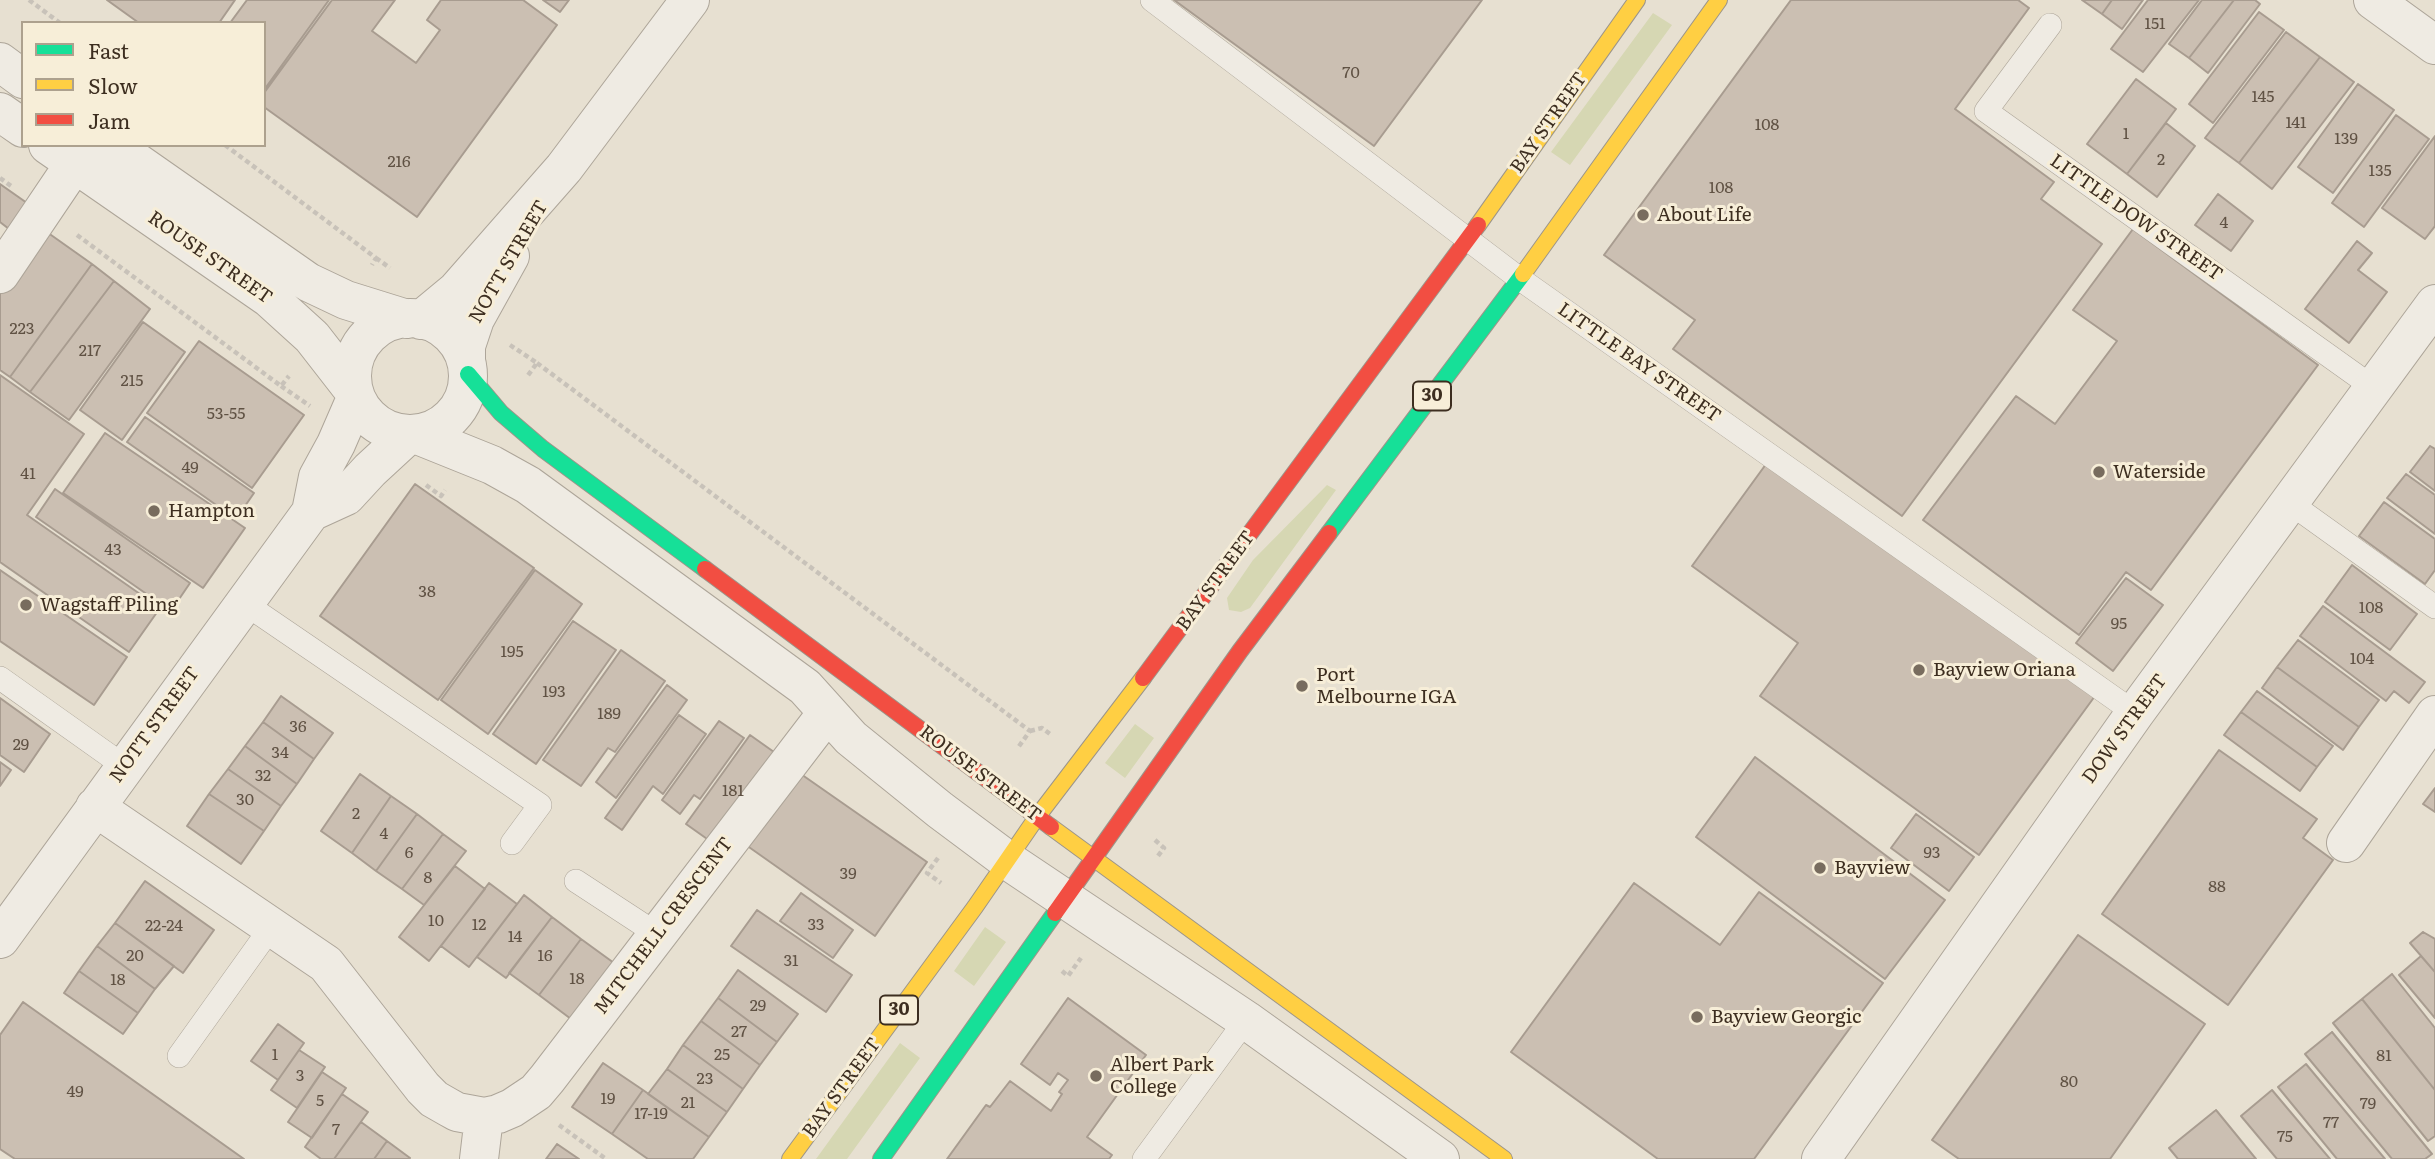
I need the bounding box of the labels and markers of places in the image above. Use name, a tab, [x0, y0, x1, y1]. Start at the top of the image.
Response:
place label: About Life	[1657, 204, 1752, 226]
marker: About Life	[1635, 207, 1651, 223]
place label: Waterside	[2113, 461, 2206, 483]
marker: Waterside	[2091, 464, 2107, 480]
place label: Hampton	[168, 500, 255, 522]
marker: Hampton	[146, 503, 162, 519]
place label: Wagstaff Piling	[40, 594, 178, 616]
marker: Wagstaff Piling	[18, 597, 34, 613]
place label: Bayview Oriana	[1933, 659, 2076, 681]
marker: Bayview Oriana	[1911, 662, 1927, 678]
place label: Port Melbourne IGA	[1316, 664, 1456, 708]
marker: Port Melbourne IGA	[1294, 678, 1310, 694]
place label: Bayview	[1834, 857, 1910, 879]
marker: Bayview	[1812, 860, 1828, 876]
place label: Bayview Georgic	[1711, 1006, 1862, 1028]
marker: Bayview Georgic	[1689, 1009, 1705, 1025]
place label: Albert Park College	[1110, 1054, 1214, 1098]
marker: Albert Park College	[1088, 1068, 1104, 1084]

